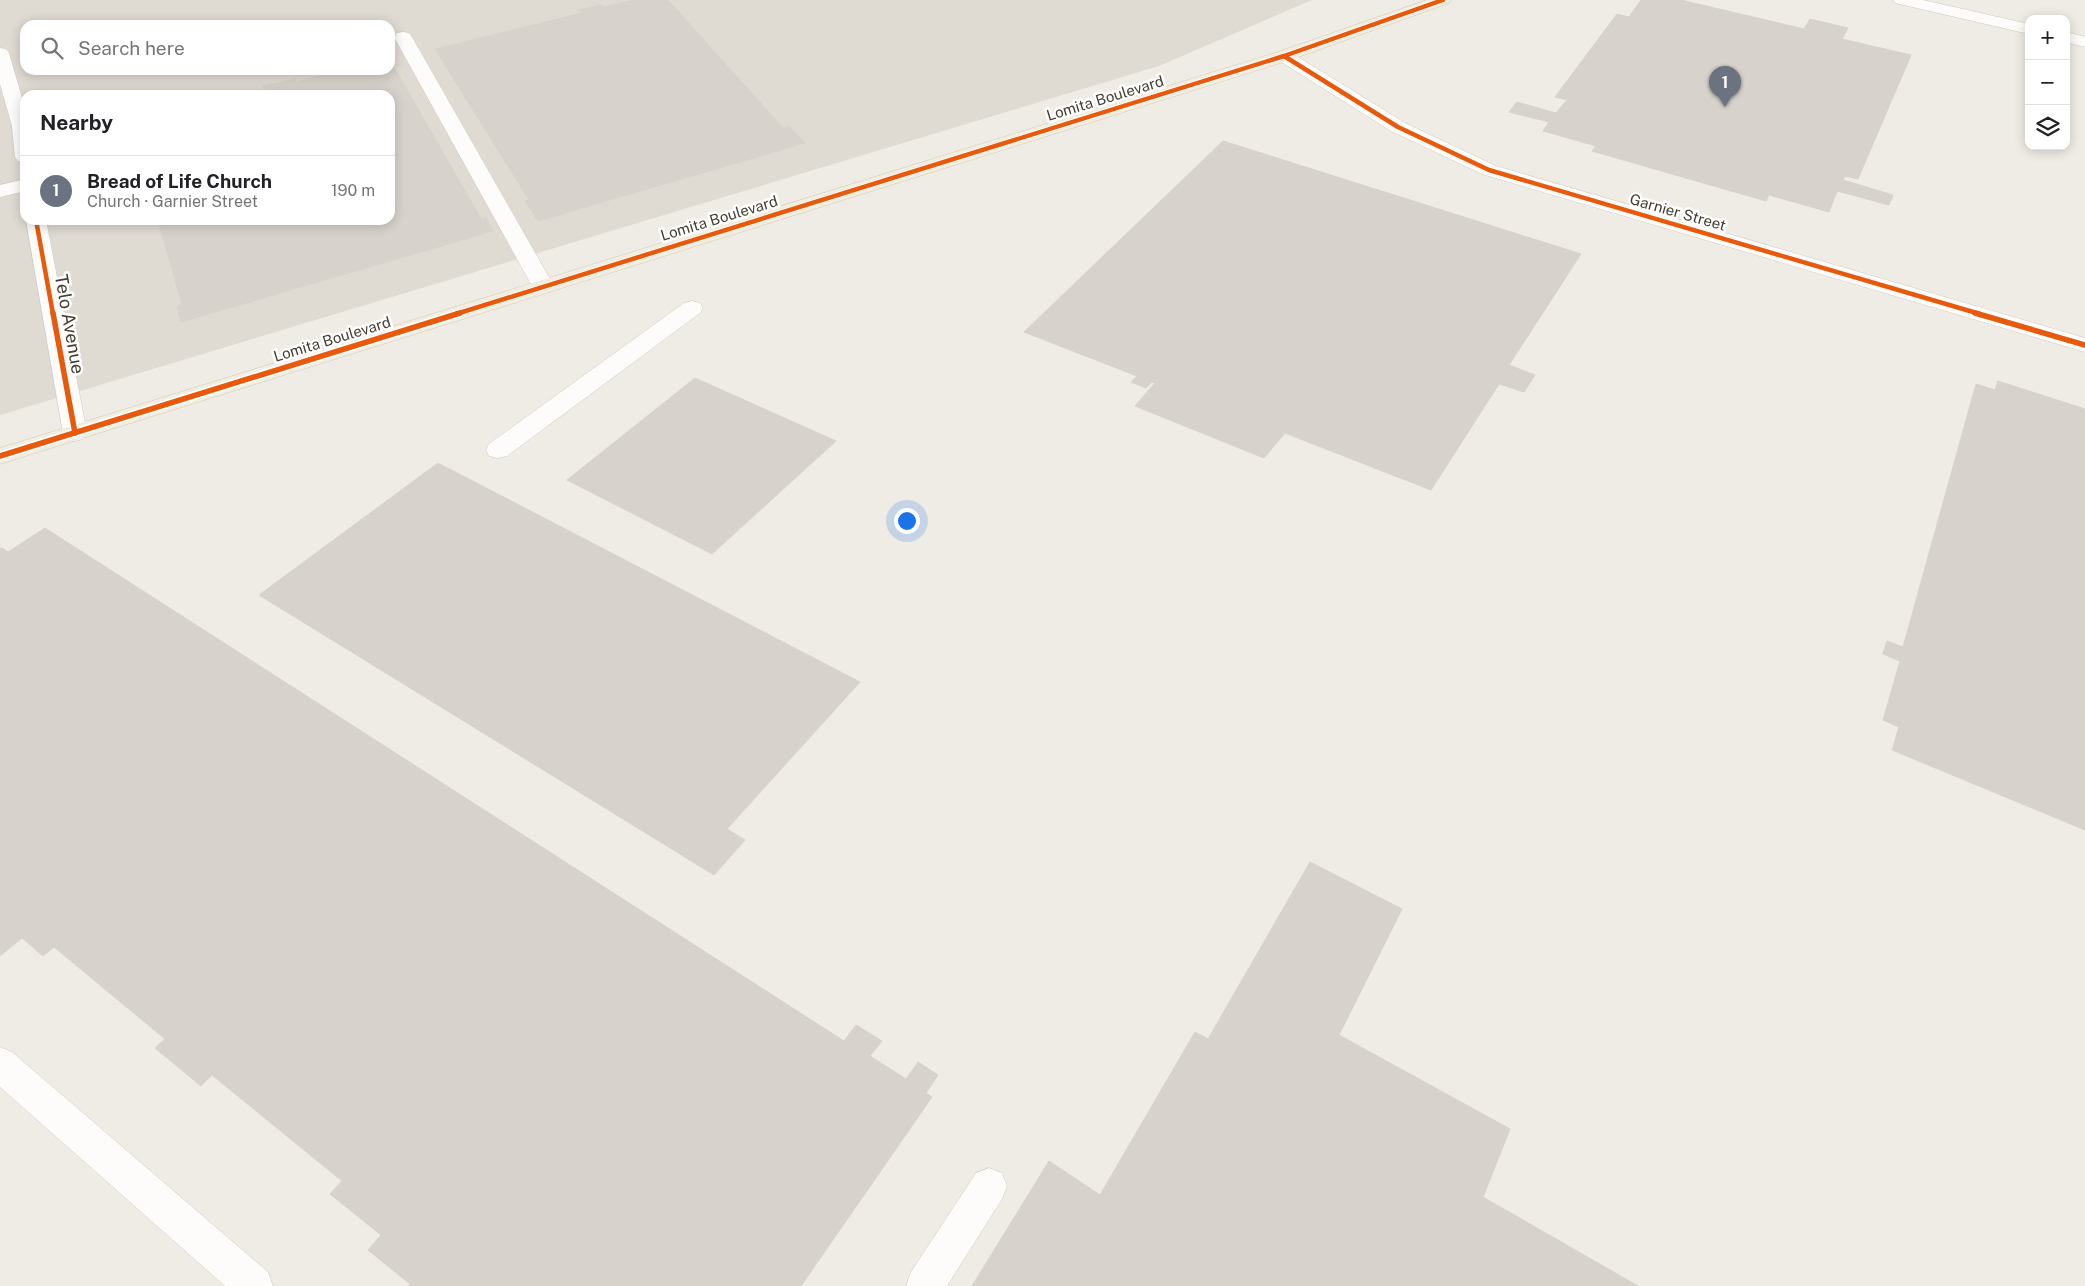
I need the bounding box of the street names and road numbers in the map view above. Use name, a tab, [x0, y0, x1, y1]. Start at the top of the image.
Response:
street label: Lomita Boulevard	[1044, 72, 1166, 124]
street label: Garnier Street	[1628, 190, 1728, 234]
street label: Lomita Boulevard	[658, 192, 780, 244]
street label: Telo Avenue	[51, 272, 89, 376]
street label: Lomita Boulevard	[271, 313, 393, 365]

